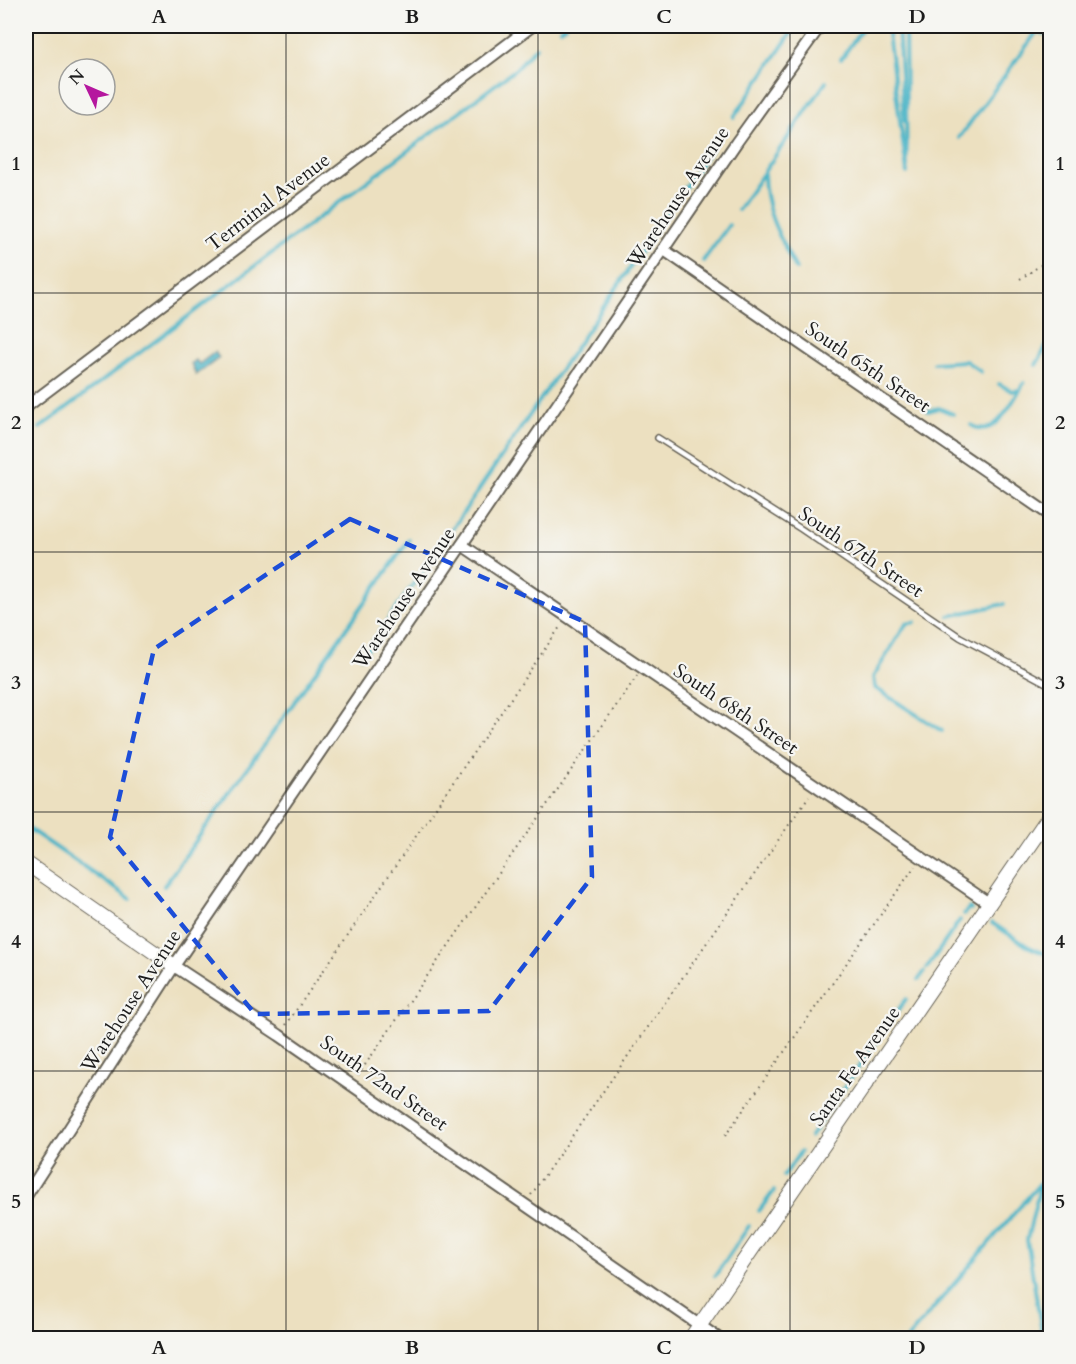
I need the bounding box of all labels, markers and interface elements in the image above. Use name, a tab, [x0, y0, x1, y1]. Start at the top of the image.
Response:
text: A	[151, 3, 167, 30]
text: B	[405, 3, 419, 30]
text: C	[656, 3, 672, 30]
text: D	[908, 3, 926, 30]
north arrow	[57, 57, 117, 117]
text: N	[64, 65, 90, 90]
street label: Warehouse Avenue	[620, 121, 736, 274]
street label: Terminal Avenue	[200, 146, 336, 258]
text: 1	[11, 150, 21, 177]
text: 1	[1055, 150, 1065, 177]
street label: South 65th Street	[800, 315, 937, 419]
text: 2	[11, 409, 21, 436]
text: 2	[1055, 409, 1065, 436]
street label: South 67th Street	[793, 500, 930, 604]
street label: Warehouse Avenue	[346, 522, 462, 675]
street label: South 68th Street	[668, 657, 805, 761]
text: 3	[11, 669, 21, 696]
text: 3	[1055, 669, 1065, 696]
street label: Warehouse Avenue	[74, 924, 187, 1079]
text: 4	[11, 928, 21, 955]
text: 4	[1055, 928, 1065, 955]
street label: Santa Fe Avenue	[803, 1000, 907, 1132]
street label: South 72nd Street	[315, 1029, 454, 1138]
text: 5	[11, 1188, 21, 1215]
text: 5	[1055, 1188, 1065, 1215]
text: A	[151, 1334, 167, 1361]
text: B	[405, 1334, 419, 1361]
text: C	[656, 1334, 672, 1361]
text: D	[908, 1334, 926, 1361]

